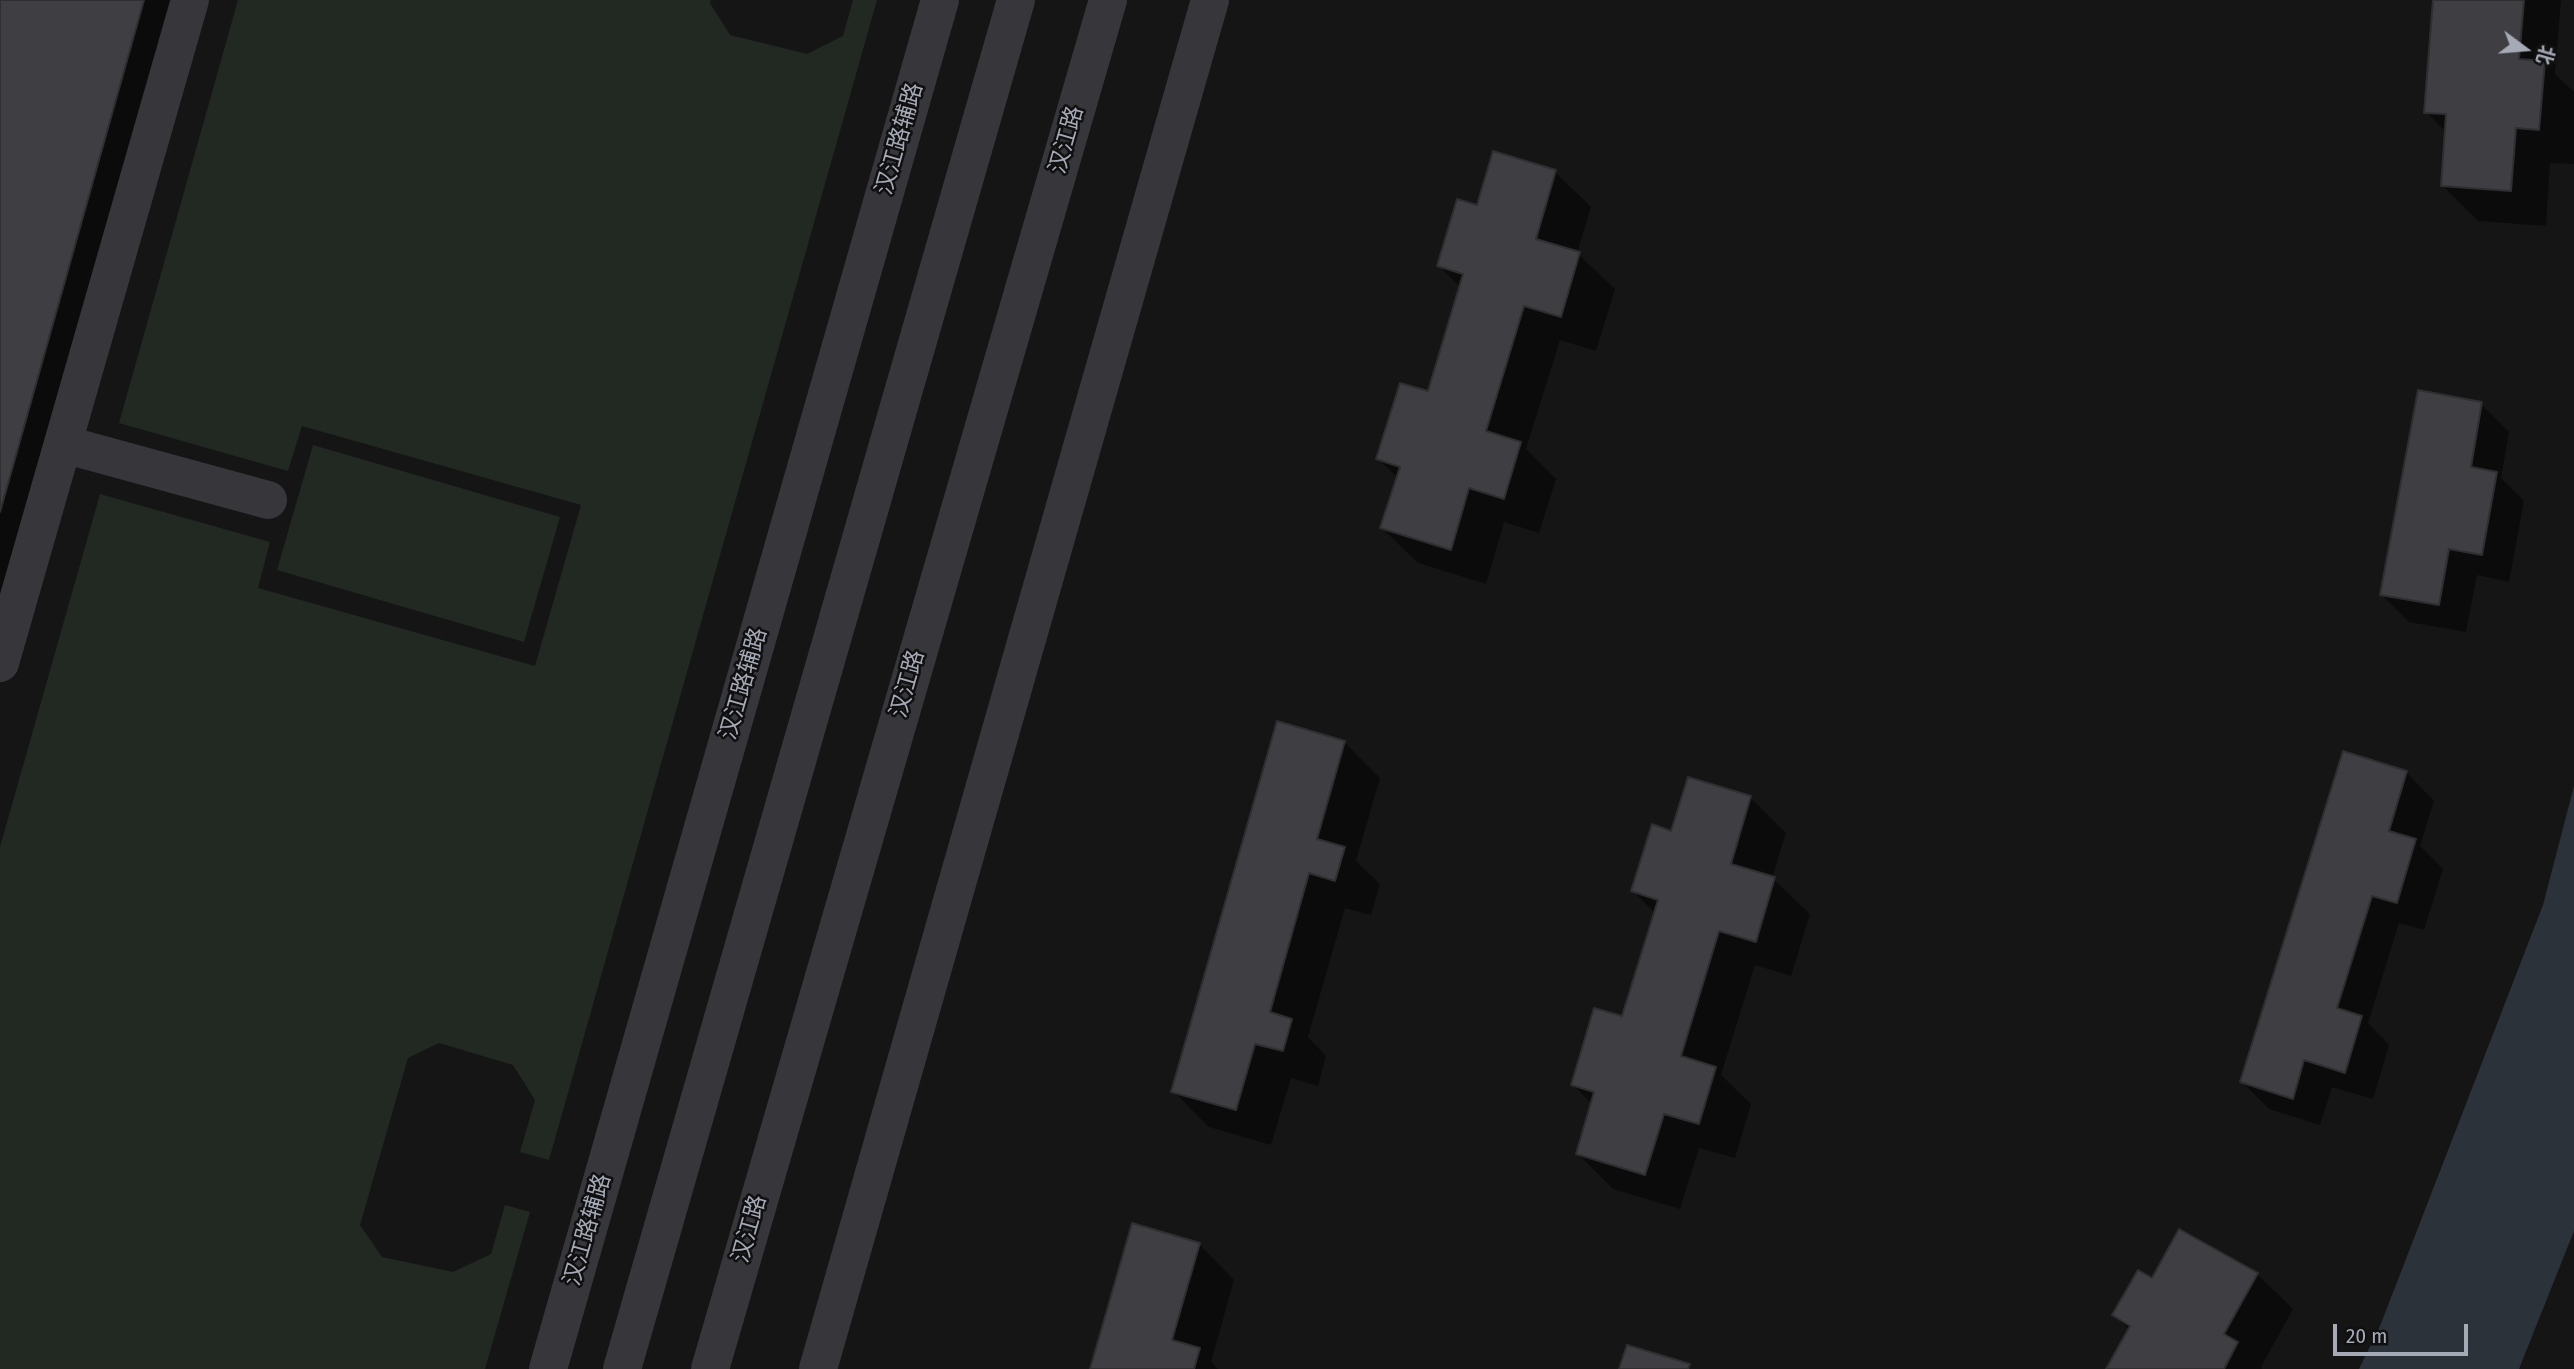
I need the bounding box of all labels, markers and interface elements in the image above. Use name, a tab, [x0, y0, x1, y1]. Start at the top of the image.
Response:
north arrow	[2490, 14, 2560, 84]
text: 北	[2532, 43, 2559, 67]
street label: 汉江路辅路	[871, 80, 929, 198]
street label: 汉江路	[1044, 103, 1090, 177]
street label: 汉江路辅路	[715, 625, 773, 743]
street label: 汉江路	[885, 647, 931, 721]
street label: 汉江路辅路	[559, 1171, 617, 1289]
street label: 汉江路	[727, 1192, 773, 1266]
scale bar	[2336, 1310, 2471, 1354]
text: 20 m	[2346, 1323, 2387, 1349]

